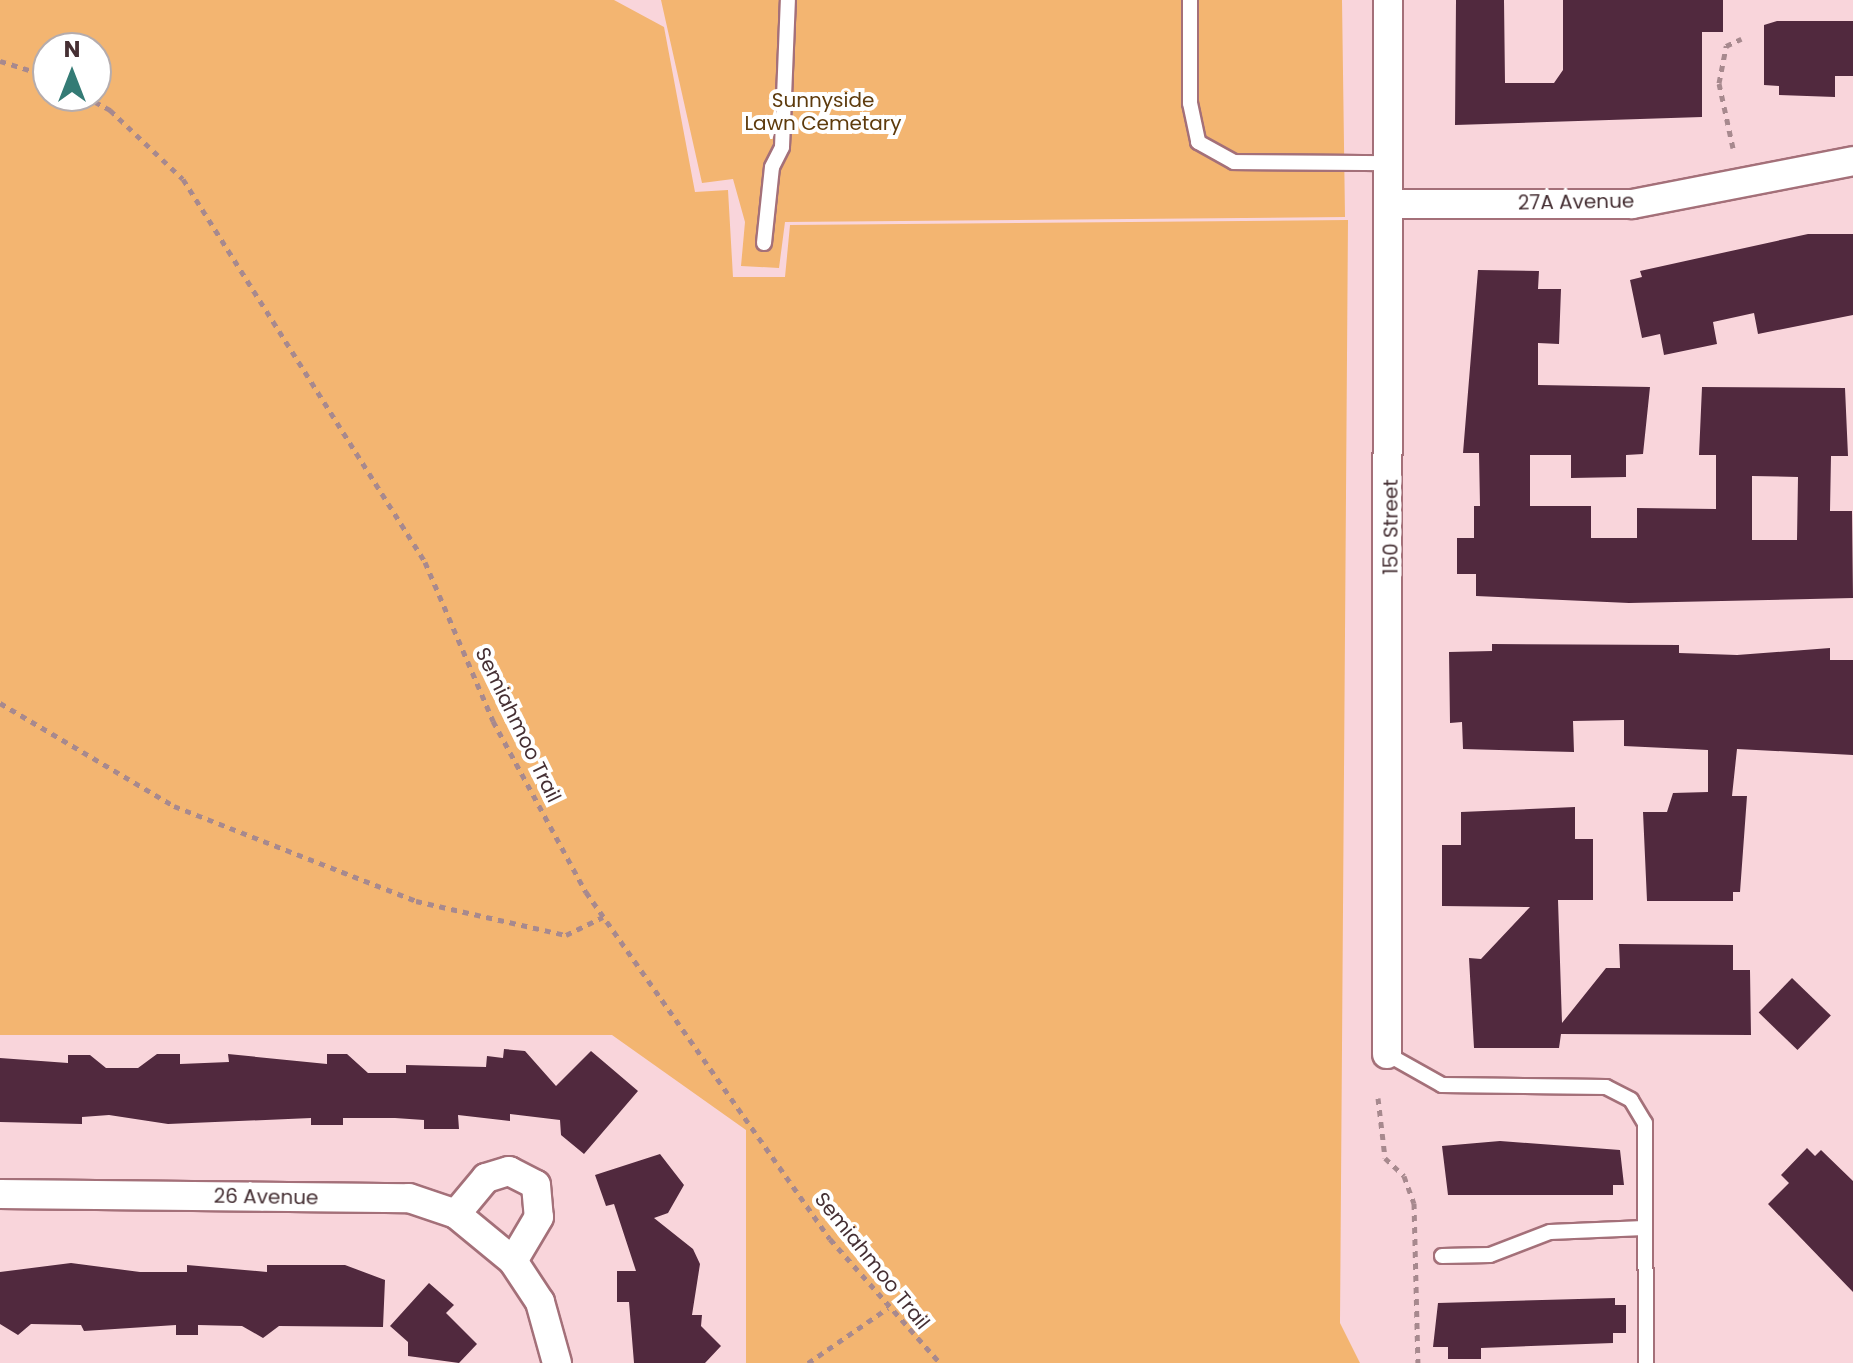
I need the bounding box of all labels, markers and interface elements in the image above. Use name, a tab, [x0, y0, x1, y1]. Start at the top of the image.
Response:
north arrow	[32, 32, 112, 112]
text: N	[64, 34, 80, 65]
park label: Sunnyside Lawn Cemetary	[744, 88, 902, 135]
street label: 27A Avenue	[1518, 189, 1634, 215]
street label: 150 Street	[1379, 479, 1403, 575]
street label: Semiahmoo Trail	[470, 644, 566, 806]
street label: 26 Avenue	[213, 1184, 319, 1210]
street label: Semiahmoo Trail	[809, 1188, 935, 1334]

